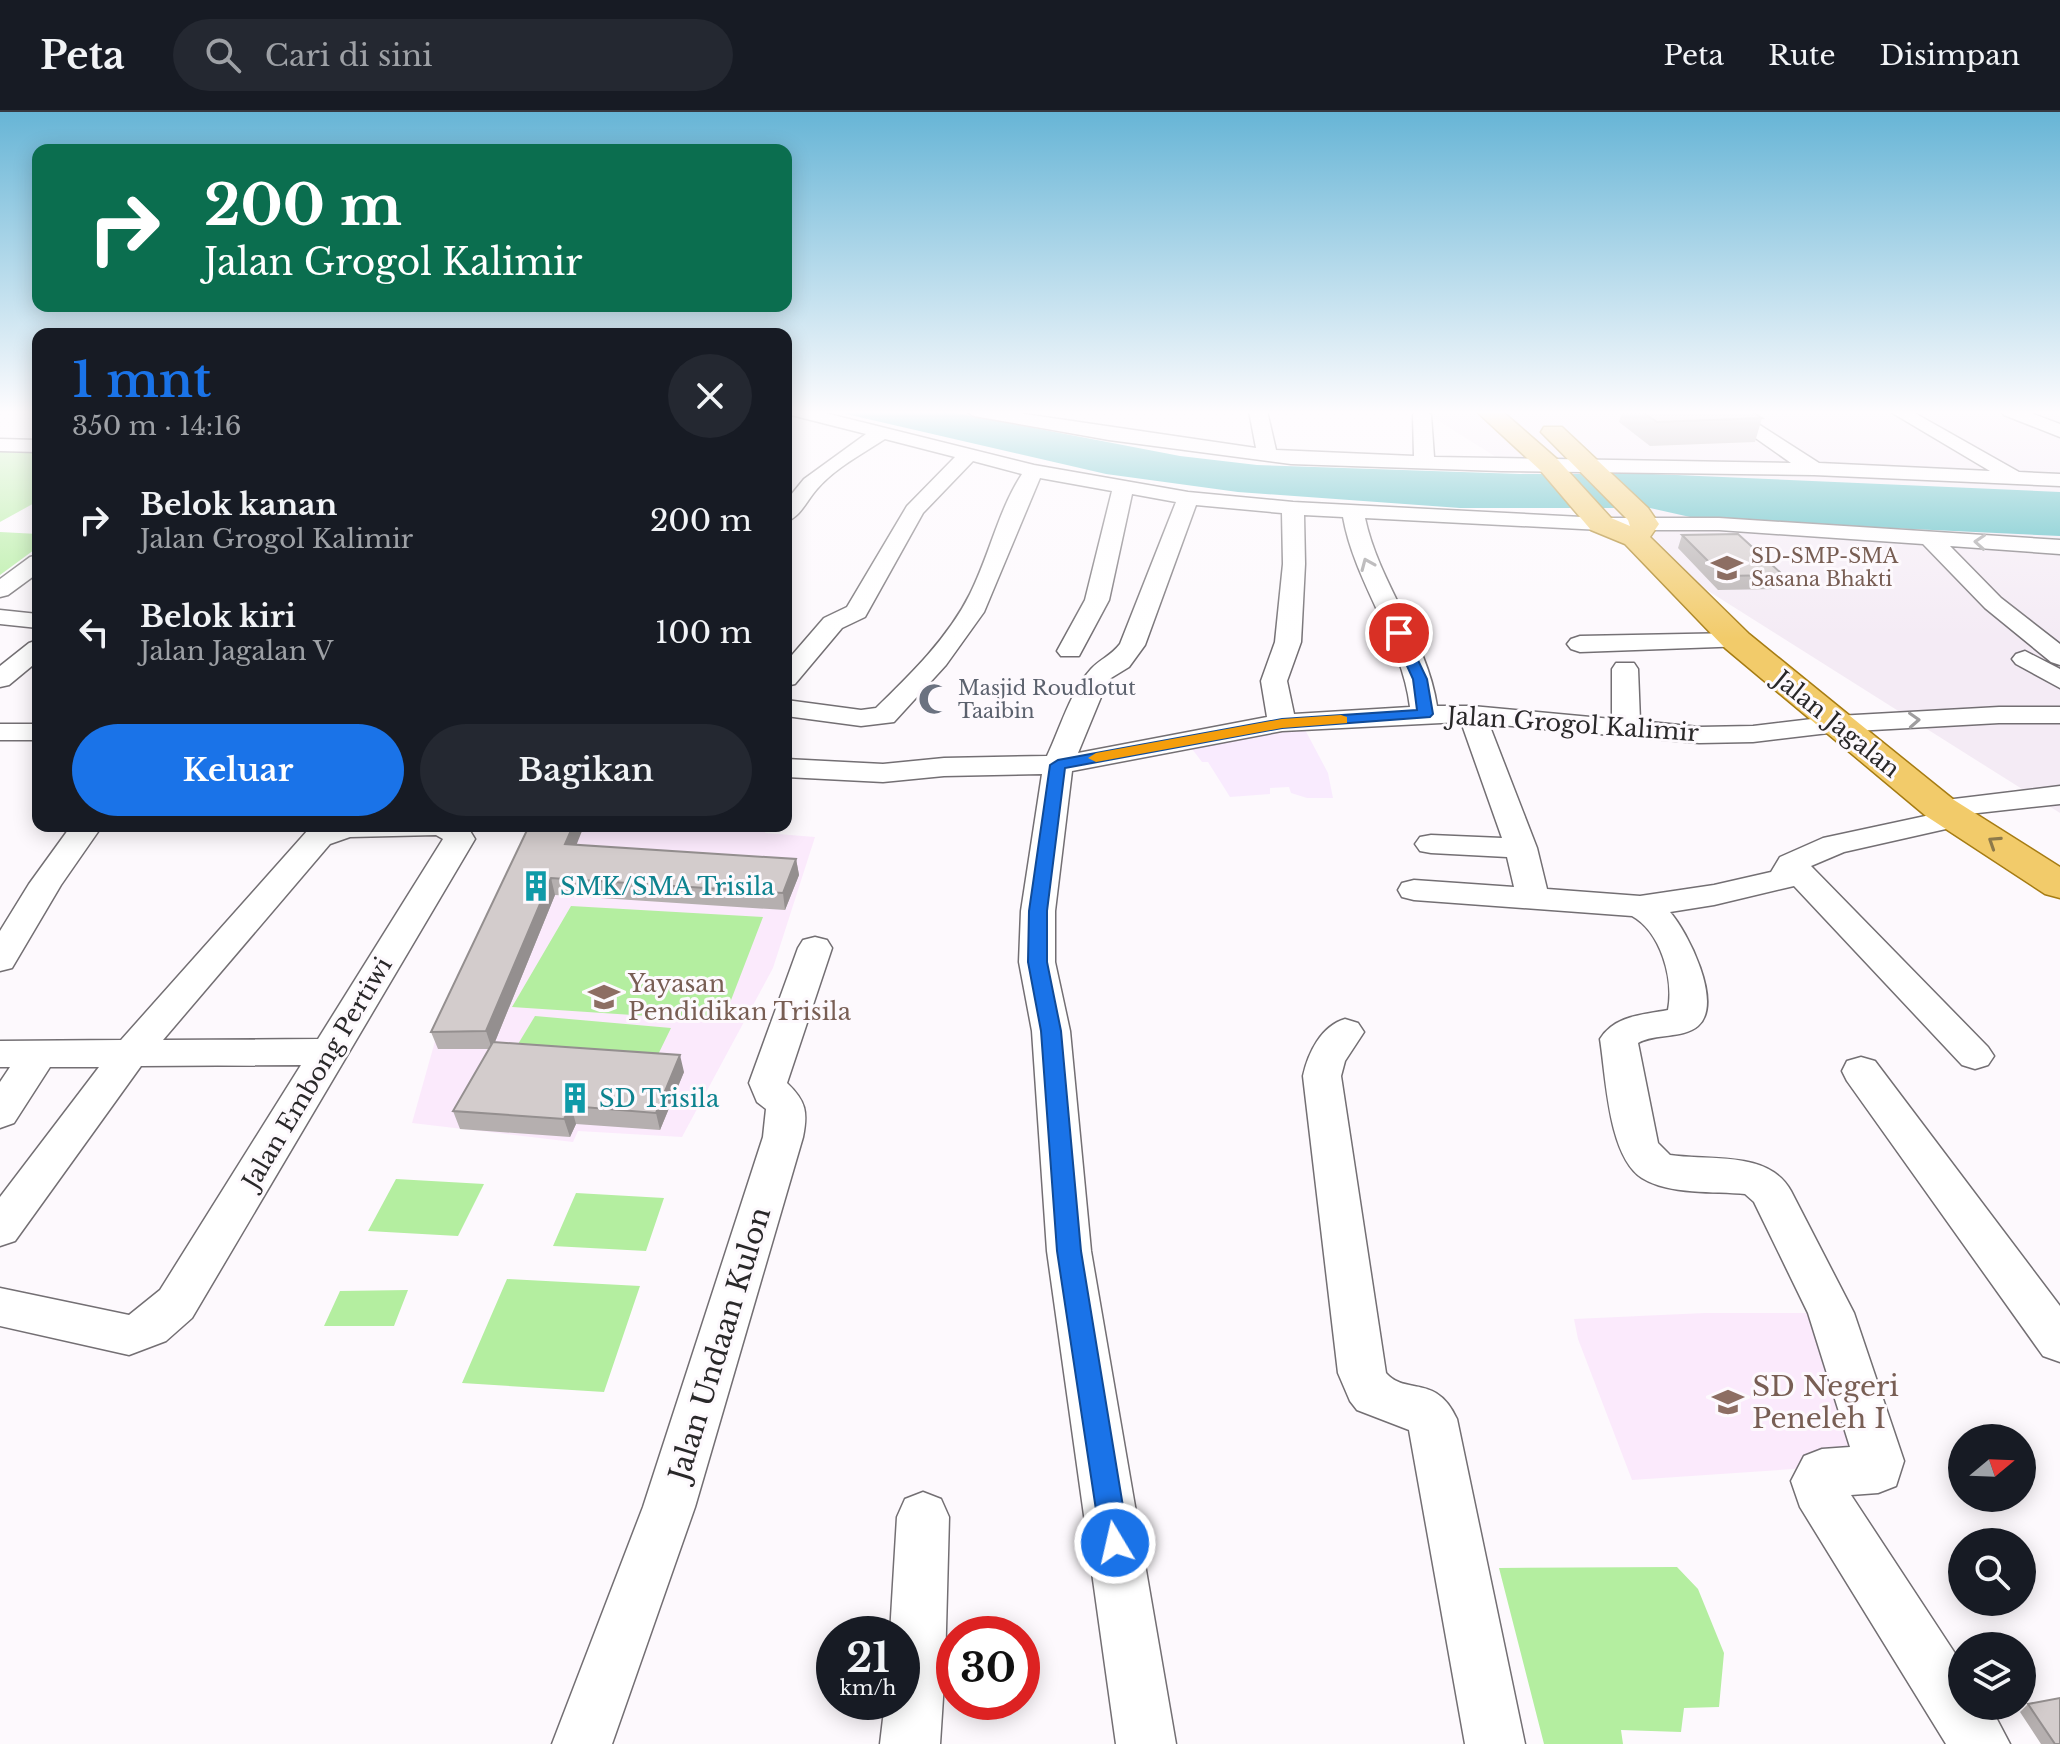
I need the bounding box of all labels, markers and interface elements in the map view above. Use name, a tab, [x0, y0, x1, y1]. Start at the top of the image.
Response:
search box	[173, 19, 733, 91]
text: Peta	[40, 32, 125, 79]
icon: search	[201, 33, 245, 77]
text: Cari di sini	[265, 37, 433, 74]
text: Peta	[1664, 38, 1724, 73]
text: Rute	[1768, 38, 1836, 73]
text: Disimpan	[1880, 38, 2020, 73]
text: 200 m	[204, 171, 402, 240]
icon: right	[72, 176, 176, 280]
text: Jalan Grogol Kalimir	[204, 240, 582, 285]
text: 1 mnt	[72, 350, 211, 410]
button: close	[668, 354, 752, 438]
text: 350 m · 14:16	[72, 410, 242, 442]
text: Belok kanan	[140, 486, 337, 523]
icon: right	[72, 498, 116, 542]
text: 200 m	[650, 502, 752, 539]
text: Jalan Grogol Kalimir	[140, 523, 413, 555]
one-way arrow	[1973, 534, 1986, 551]
place label: SD-SMP-SMA Sasana Bhakti	[1751, 544, 1899, 591]
school or university icon: SD-SMP-SMA Sasana Bhakti	[1710, 551, 1744, 585]
one-way arrow	[1361, 558, 1377, 572]
text: Belok kiri	[140, 598, 296, 635]
pin	[1365, 599, 1433, 667]
icon: left	[72, 610, 116, 654]
icon: arrive	[1377, 611, 1421, 655]
text: 100 m	[655, 614, 752, 651]
text: Jalan Jagalan V	[140, 635, 333, 667]
street label: Jalan Jagalan	[1766, 662, 1906, 784]
place label: Masjid Roudlotut Taaibin	[958, 676, 1136, 723]
mosque icon: Masjid Roudlotut Taaibin	[917, 682, 951, 716]
street label: Jalan Grogol Kalimir	[1443, 701, 1700, 747]
one-way arrow	[1908, 712, 1921, 729]
button: Keluar	[72, 724, 404, 816]
button: Bagikan	[420, 724, 752, 816]
one-way arrow	[1989, 837, 2003, 852]
building icon: SMK/SMA Trisila	[519, 869, 553, 903]
place label: SMK/SMA Trisila	[560, 872, 775, 901]
street label: Jalan Embong Pertiwi	[235, 952, 398, 1197]
place label: Yayasan Pendidikan Trisila	[627, 969, 852, 1026]
school or university icon: Yayasan Pendidikan Trisila	[587, 980, 621, 1014]
building icon: SD Trisila	[558, 1081, 592, 1115]
place label: SD Trisila	[599, 1084, 720, 1113]
street label: Jalan Undaan Kulon	[661, 1203, 778, 1489]
place label: SD Negeri Peneleh I	[1752, 1369, 1899, 1436]
school or university icon: SD Negeri Peneleh I	[1711, 1385, 1745, 1419]
north arrow	[1948, 1424, 2036, 1512]
map controls	[1948, 1424, 2036, 1720]
position arrow	[1073, 1501, 1157, 1585]
button: search	[1948, 1528, 2036, 1616]
speed limit sign: 30	[936, 1616, 1040, 1720]
button: layers	[1948, 1632, 2036, 1720]
text: 21	[846, 1633, 890, 1683]
text: km/h	[840, 1676, 896, 1700]

